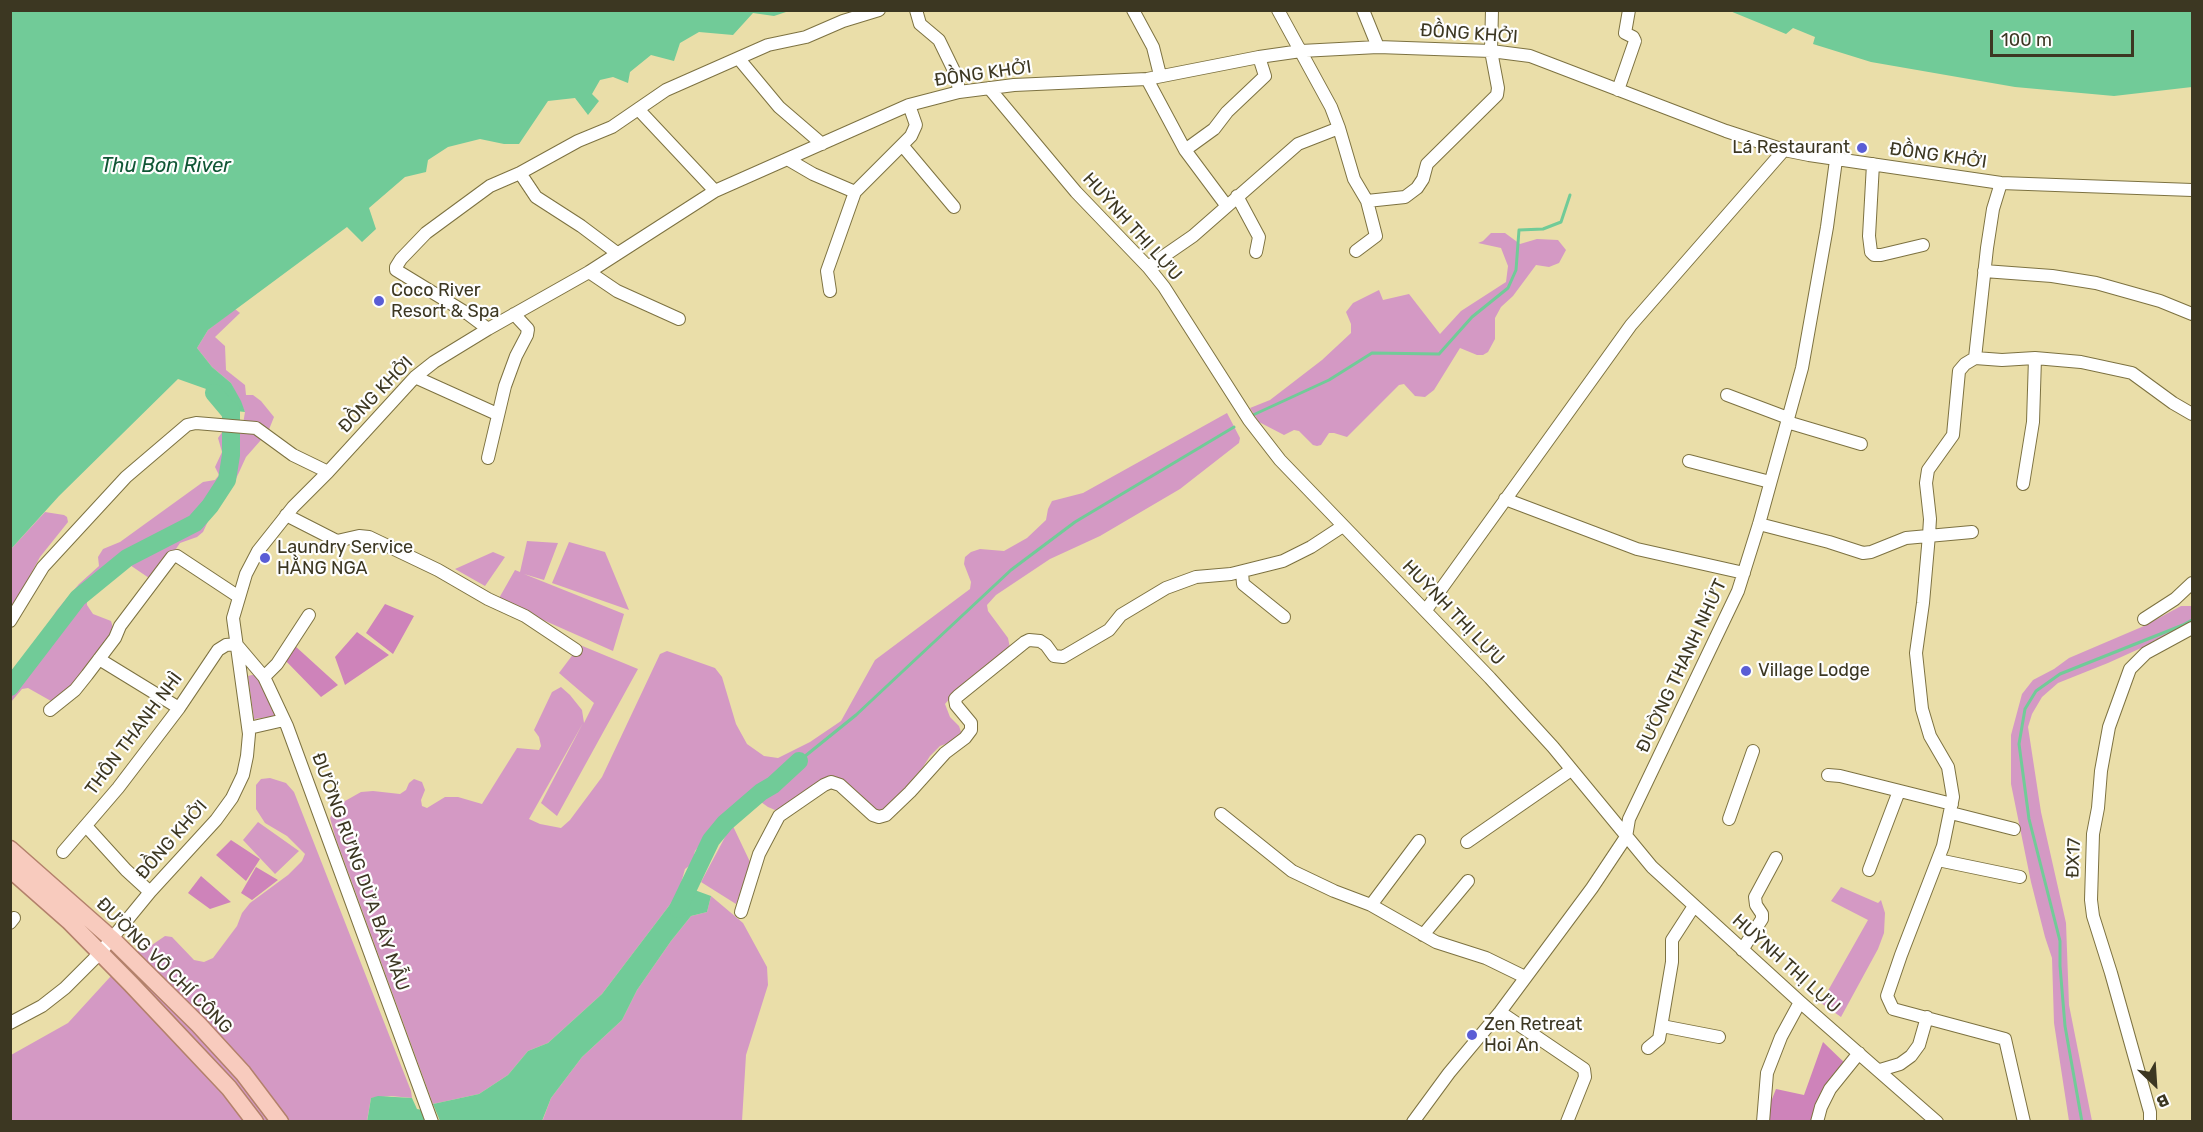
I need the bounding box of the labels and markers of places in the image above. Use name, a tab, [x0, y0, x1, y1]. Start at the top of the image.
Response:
place label: Lá Restaurant	[1732, 137, 1850, 159]
marker: Lá Restaurant	[1855, 141, 1869, 155]
place label: Coco River Resort & Spa	[391, 280, 499, 322]
marker: Coco River Resort & Spa	[372, 294, 386, 308]
place label: Laundry Service HẰNG NGA	[277, 537, 413, 580]
marker: Laundry Service HẰNG NGA	[258, 551, 272, 565]
place label: Village Lodge	[1758, 660, 1870, 682]
marker: Village Lodge	[1739, 664, 1753, 678]
place label: Zen Retreat Hoi An	[1484, 1014, 1582, 1056]
marker: Zen Retreat Hoi An	[1465, 1028, 1479, 1042]

